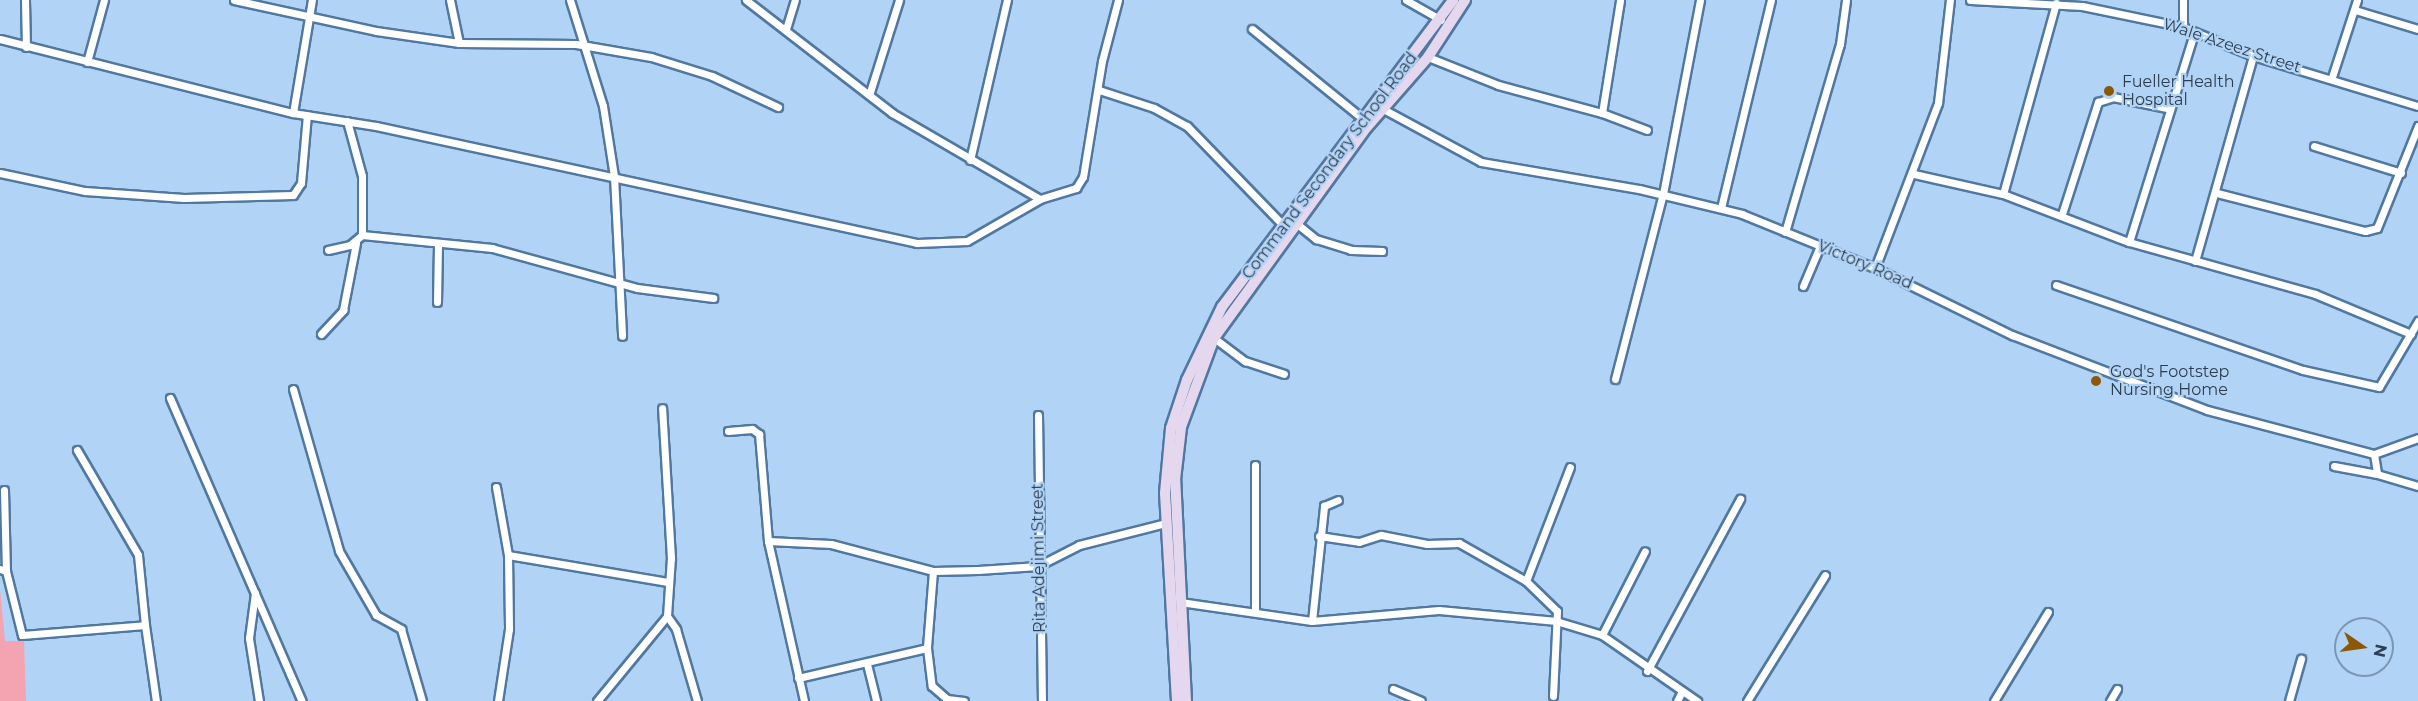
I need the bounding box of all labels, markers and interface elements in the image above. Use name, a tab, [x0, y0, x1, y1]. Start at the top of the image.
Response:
street label: Wale Azeez Street	[2161, 15, 2303, 77]
street label: Command Secondary School Road	[1238, 49, 1422, 283]
place label: Fueller Health Hospital	[2122, 72, 2234, 110]
marker: Fueller Health Hospital	[2100, 82, 2118, 100]
street label: Victory Road	[1815, 236, 1915, 294]
place label: God's Footstep Nursing Home	[2110, 362, 2229, 400]
marker: God's Footstep Nursing Home	[2087, 372, 2105, 390]
street label: Rita Adejimi Street	[1028, 483, 1050, 633]
north arrow	[2334, 617, 2394, 677]
text: N	[2369, 642, 2391, 659]

